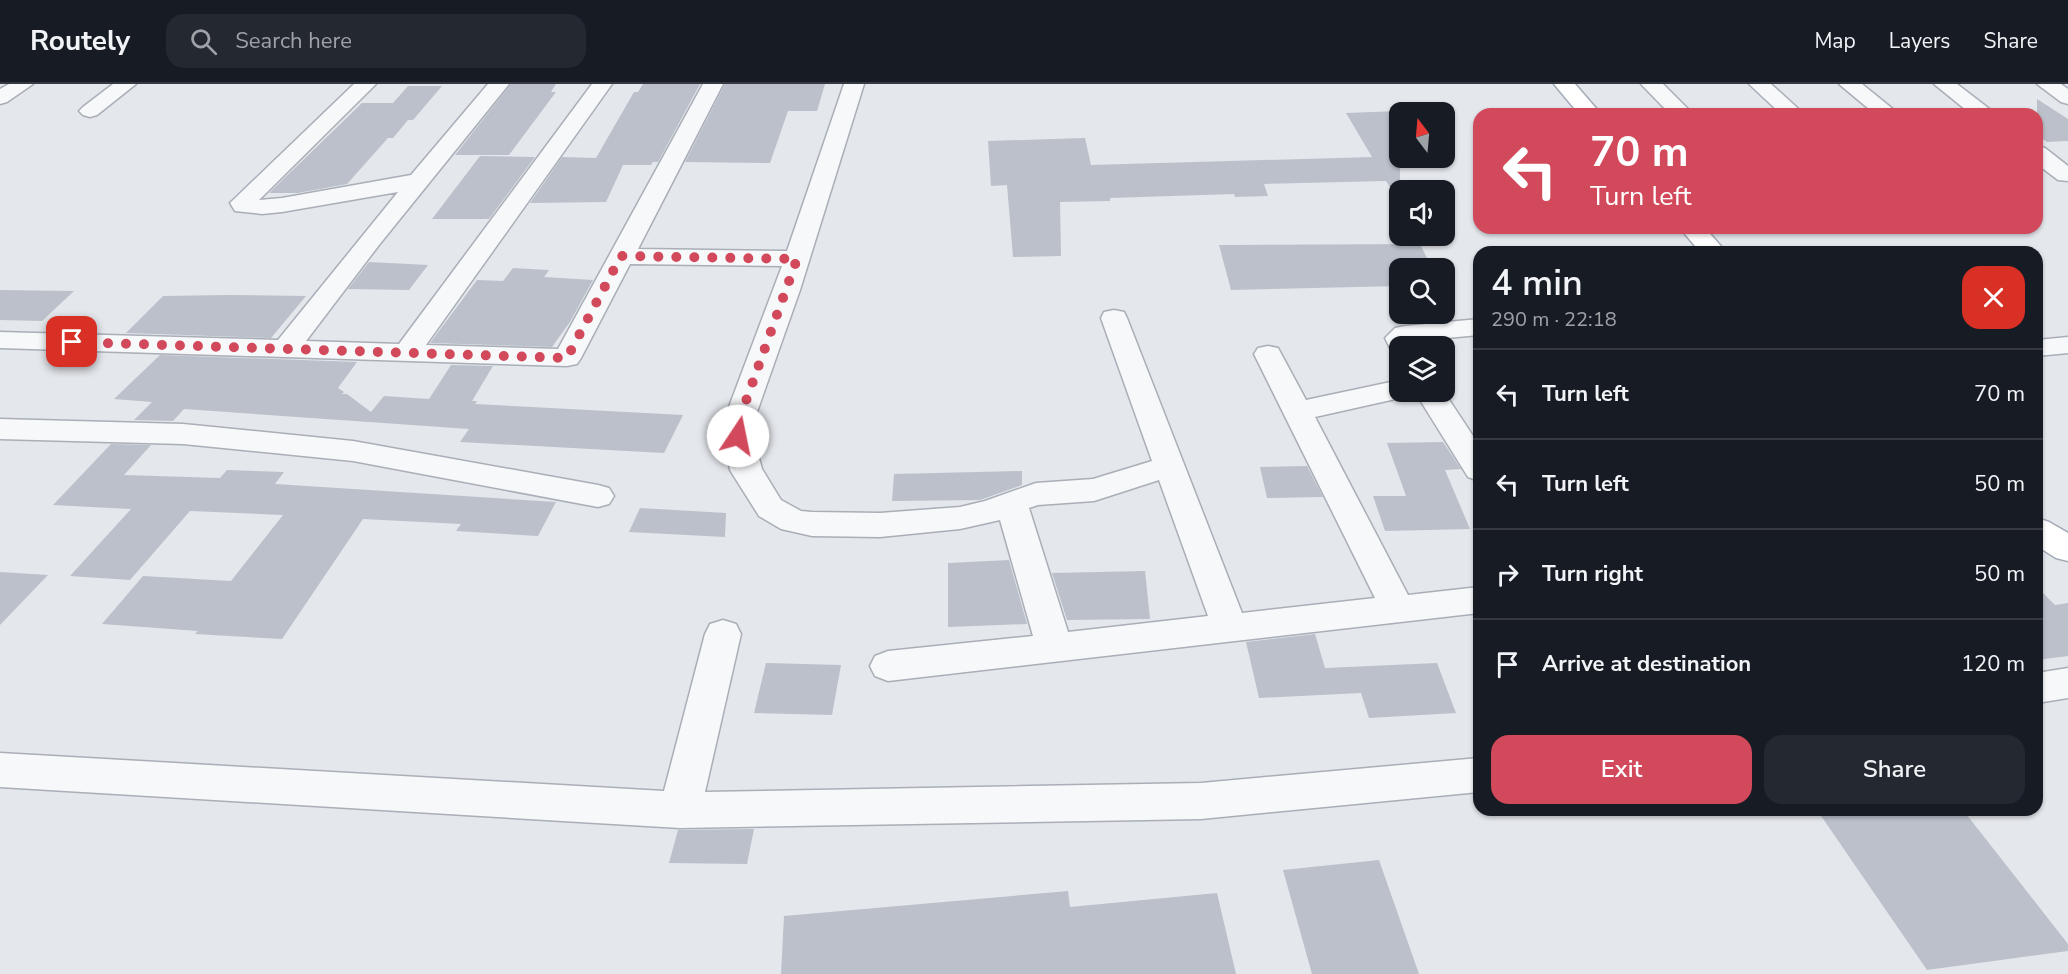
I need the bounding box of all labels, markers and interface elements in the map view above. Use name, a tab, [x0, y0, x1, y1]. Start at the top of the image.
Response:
search box	[166, 14, 586, 68]
text: Routely	[30, 22, 130, 60]
icon: search	[187, 25, 220, 58]
text: Search here	[235, 26, 352, 56]
text: Map	[1814, 27, 1856, 55]
text: Layers	[1889, 27, 1950, 55]
text: Share	[1983, 27, 2038, 55]
north arrow	[1389, 102, 1455, 168]
map controls	[1389, 102, 1455, 402]
text: 70 m	[1590, 124, 1689, 181]
icon: left	[1491, 132, 1569, 210]
text: Turn left	[1590, 178, 1691, 215]
button: sound	[1389, 180, 1455, 246]
button: search	[1389, 258, 1455, 324]
text: 4 min	[1491, 259, 1583, 308]
button: close	[1962, 266, 2025, 329]
text: 290 m · 22:18	[1491, 306, 1617, 333]
pin	[46, 316, 97, 367]
icon: arrive	[55, 325, 88, 358]
button: layers	[1389, 336, 1455, 402]
icon: left	[1491, 378, 1524, 411]
text: Turn left	[1542, 379, 1629, 409]
text: 70 m	[1974, 379, 2025, 409]
position arrow	[706, 404, 770, 468]
icon: left	[1491, 468, 1524, 501]
text: Turn left	[1542, 469, 1629, 499]
text: 50 m	[1974, 469, 2025, 499]
icon: right	[1491, 558, 1524, 591]
text: Turn right	[1542, 559, 1643, 589]
text: 50 m	[1974, 559, 2025, 589]
icon: arrive	[1491, 648, 1524, 681]
text: Arrive at destination	[1542, 649, 1751, 679]
text: 120 m	[1961, 649, 2025, 679]
button: Exit	[1491, 735, 1752, 804]
button: Share	[1764, 735, 2025, 804]

